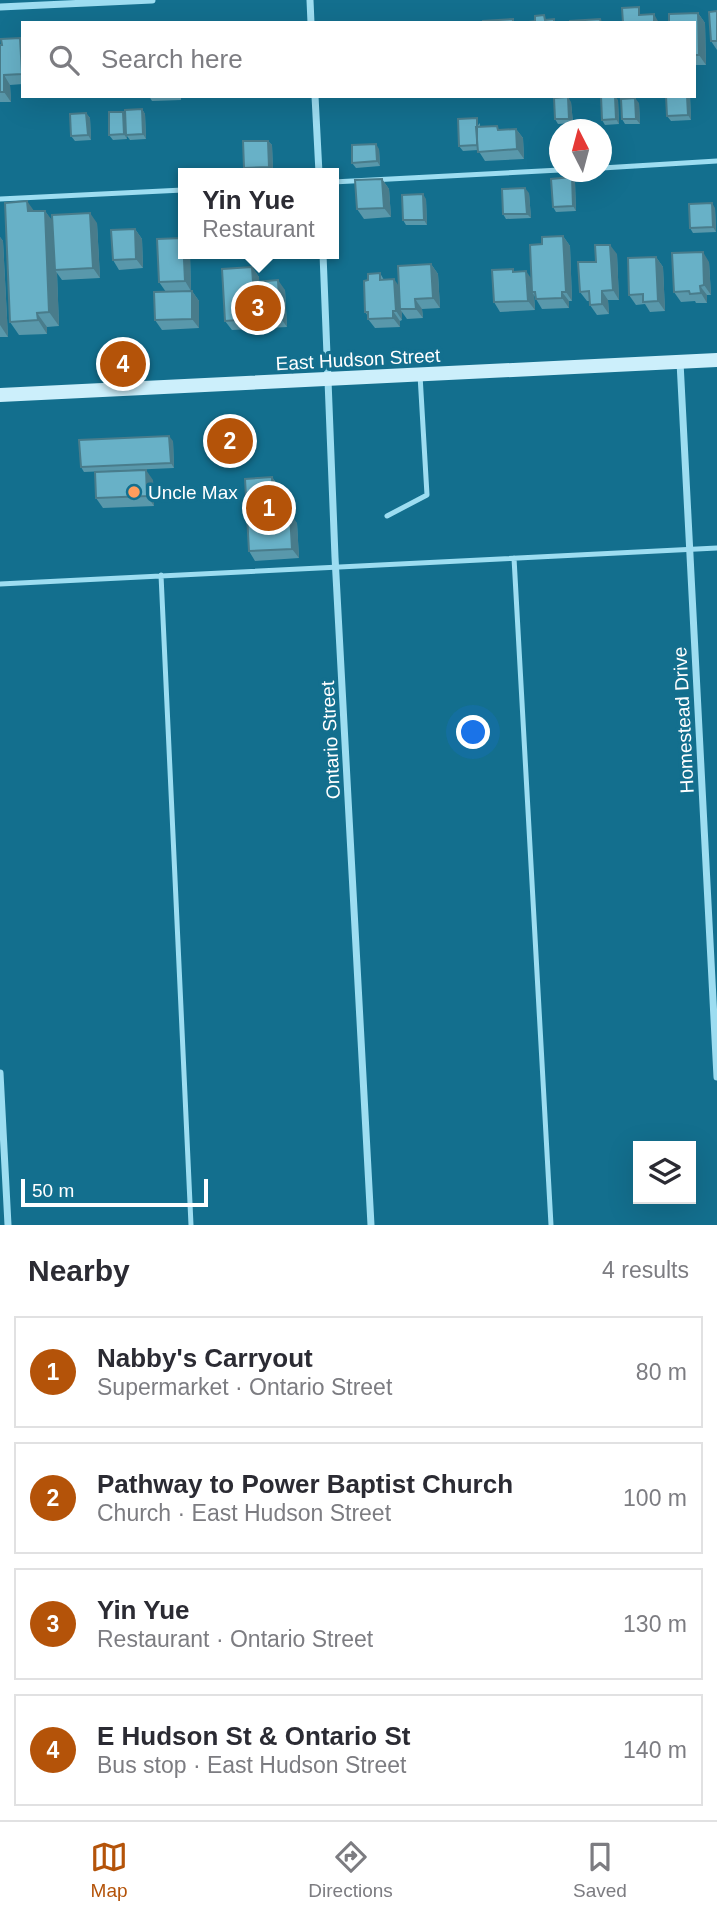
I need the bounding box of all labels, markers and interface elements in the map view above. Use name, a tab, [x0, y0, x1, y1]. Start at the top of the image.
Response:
search box	[21, 21, 696, 98]
icon: search	[45, 41, 83, 79]
text: Search here	[101, 44, 243, 74]
north arrow	[549, 119, 612, 182]
popup	[178, 168, 339, 259]
text: Yin Yue	[202, 185, 295, 215]
text: Restaurant	[202, 216, 315, 242]
pin: 3	[235, 282, 281, 334]
pin: 4	[100, 338, 146, 390]
street label: East Hudson Street	[275, 345, 442, 374]
pin: 2	[207, 415, 253, 467]
place label: Uncle Max	[148, 482, 238, 503]
pin: 1	[246, 482, 292, 534]
marker: Uncle Max	[126, 484, 142, 500]
street label: Homestead Drive	[669, 646, 698, 794]
street label: Ontario Street	[317, 680, 344, 800]
your location	[456, 715, 490, 749]
map controls	[633, 1141, 696, 1204]
button: layers	[633, 1141, 696, 1204]
scale bar	[21, 1176, 208, 1208]
text: 50 m	[32, 1180, 74, 1201]
text: Nearby	[28, 1254, 130, 1287]
text: 4 results	[602, 1257, 689, 1283]
text: Nabby's Carryout	[97, 1343, 313, 1373]
text: 1	[47, 1359, 59, 1385]
text: 80 m	[636, 1359, 687, 1385]
text: Supermarket · Ontario Street	[97, 1374, 392, 1400]
text: Pathway to Power Baptist Church	[97, 1469, 513, 1499]
text: 2	[47, 1485, 59, 1511]
text: 100 m	[623, 1485, 687, 1511]
text: Church · East Hudson Street	[97, 1500, 391, 1526]
text: Yin Yue	[97, 1595, 190, 1625]
text: 3	[47, 1611, 59, 1637]
text: 130 m	[623, 1611, 687, 1637]
text: Restaurant · Ontario Street	[97, 1626, 373, 1652]
text: E Hudson St & Ontario St	[97, 1721, 410, 1751]
text: 4	[47, 1737, 59, 1763]
text: 140 m	[623, 1737, 687, 1763]
text: Bus stop · East Hudson Street	[97, 1752, 406, 1778]
tab: Map	[90, 1838, 128, 1902]
tab: Directions	[308, 1838, 393, 1902]
tab: Saved	[573, 1838, 627, 1902]

